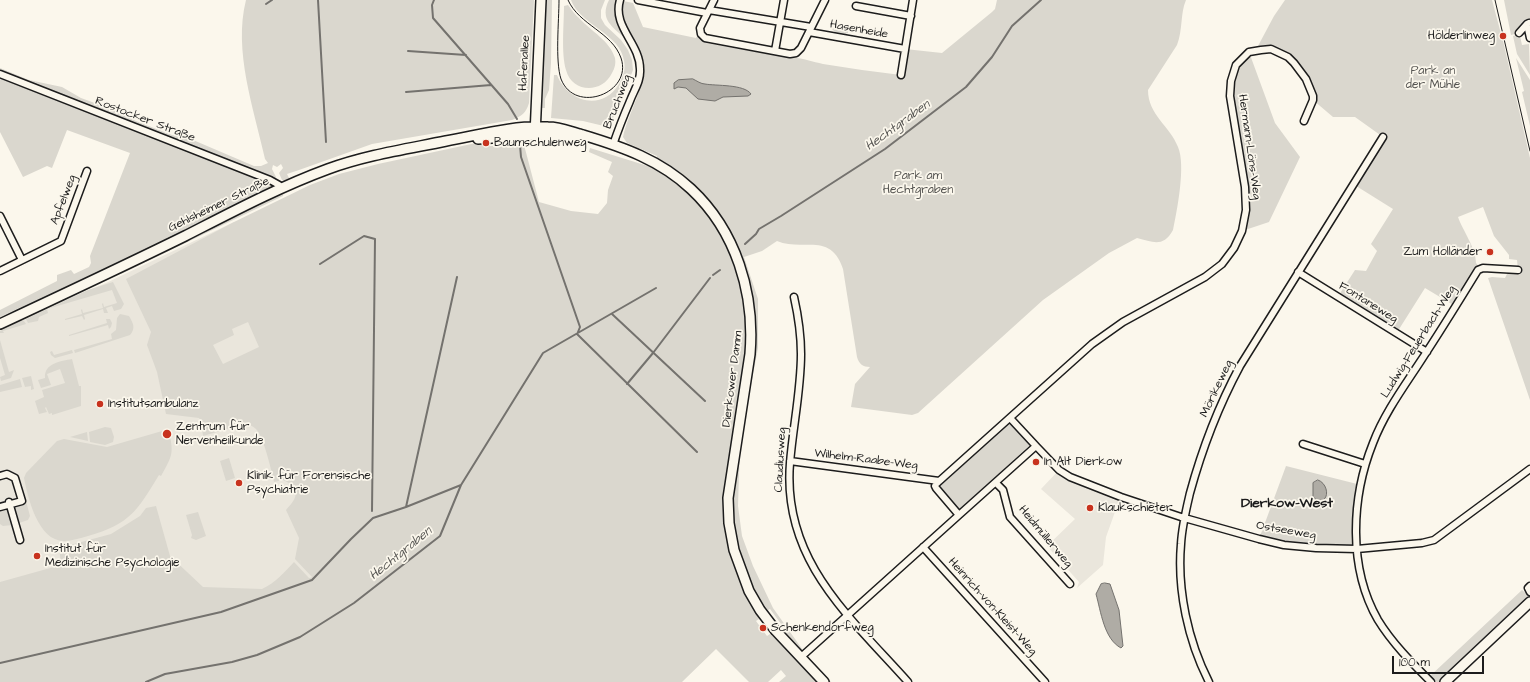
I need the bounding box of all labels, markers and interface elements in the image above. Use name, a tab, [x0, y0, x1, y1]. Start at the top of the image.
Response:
street label: Hasenheide	[829, 18, 889, 42]
place label: Hölderlinweg	[1428, 29, 1495, 43]
marker: Hölderlinweg	[1498, 31, 1508, 41]
street label: Hafenallee	[516, 35, 534, 91]
park label: Park an der Mühle	[1406, 64, 1460, 92]
street label: Bruchweg	[601, 73, 635, 131]
street label: Hermann-Löns-Weg	[1234, 93, 1264, 201]
street label: Rostocker Straße	[93, 94, 197, 146]
water label: Hechtgraben	[863, 97, 933, 155]
place label: Baumschulenweg	[494, 136, 586, 150]
marker: Baumschulenweg	[481, 138, 491, 148]
park label: Park am Hechtgraben	[883, 169, 953, 197]
street label: Apfelweg	[48, 173, 80, 227]
street label: Gehlsheimer Straße	[166, 174, 272, 236]
place label: Zum Holländer	[1403, 245, 1482, 259]
marker: Zum Holländer	[1485, 247, 1495, 257]
street label: Fontaneweg	[1336, 279, 1400, 327]
street label: Ludwig-Feuerbach-Weg	[1378, 283, 1460, 401]
street label: Dierkower Damm	[720, 330, 746, 428]
street label: Mörikeweg	[1198, 358, 1236, 420]
place label: Institutsambulanz	[108, 397, 199, 411]
marker: Institutsambulanz	[95, 399, 105, 409]
place label: Zentrum für Nervenheilkunde	[176, 420, 264, 448]
street label: Claudiusweg	[772, 427, 790, 493]
marker: Zentrum für Nervenheilkunde	[161, 428, 173, 440]
street label: Wilhelm-Raabe-Weg	[813, 447, 919, 473]
place label: In Alt Dierkow	[1044, 455, 1122, 469]
marker: In Alt Dierkow	[1031, 457, 1041, 467]
place label: Klinik für Forensische Psychiatrie	[247, 469, 371, 497]
marker: Klinik für Forensische Psychiatrie	[234, 478, 244, 488]
district label: Dierkow-West	[1241, 496, 1333, 512]
place label: Klaukschieter	[1098, 501, 1173, 515]
street label: Heidmüllerweg	[1015, 503, 1075, 571]
marker: Klaukschieter	[1085, 503, 1095, 513]
street label: Ostseeweg	[1255, 519, 1317, 543]
water label: Hechtgraben	[367, 524, 435, 584]
place label: Institut für Medizinische Psychologie	[45, 542, 179, 570]
marker: Institut für Medizinische Psychologie	[32, 551, 42, 561]
street label: Heinrich-von-Kleist-Weg	[944, 555, 1040, 659]
place label: Schenkendorfweg	[771, 621, 874, 635]
marker: Schenkendorfweg	[758, 623, 768, 633]
scale bar	[1394, 648, 1486, 674]
text: 100 m	[1399, 654, 1430, 671]

